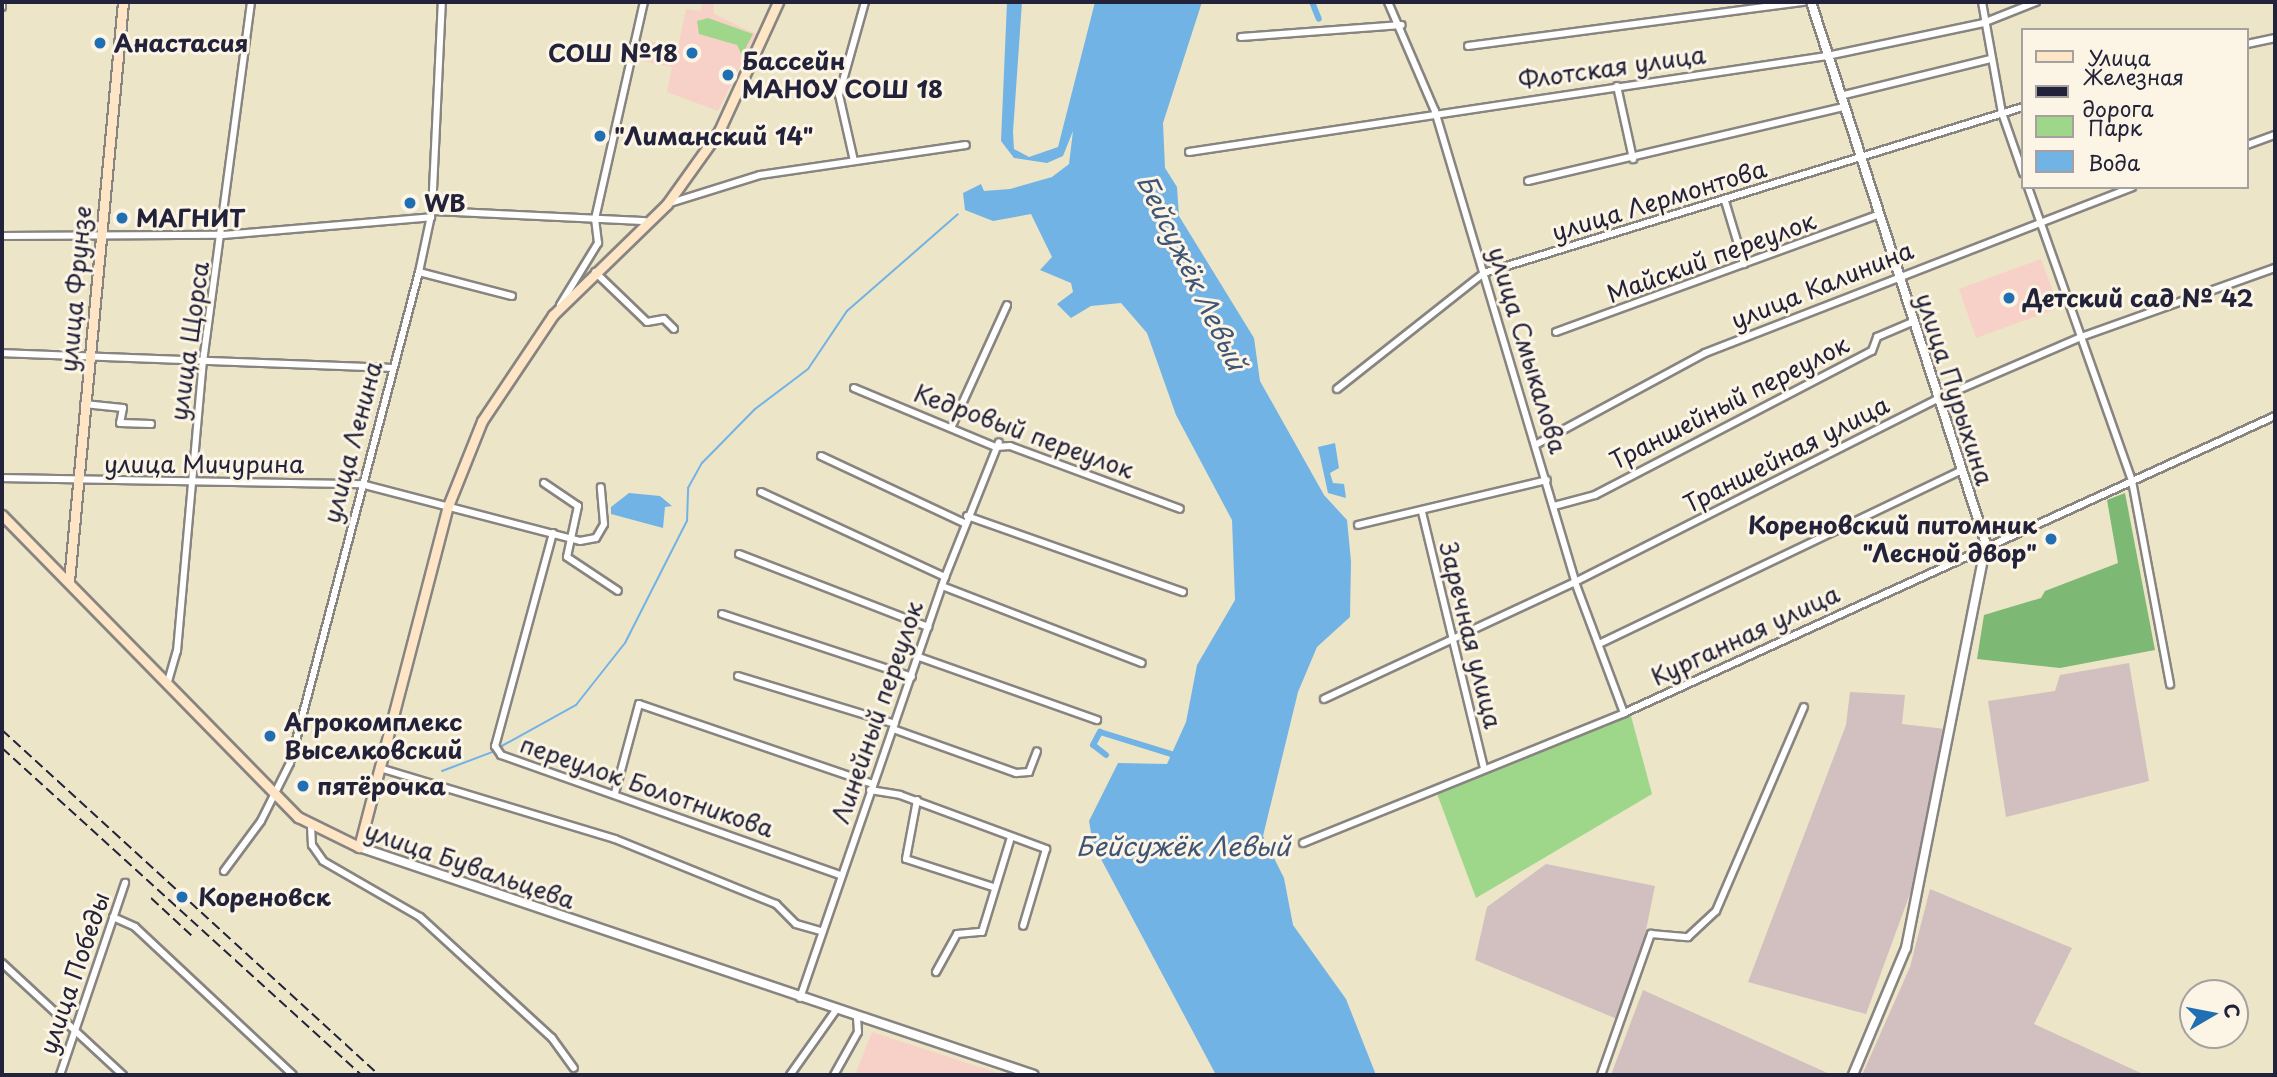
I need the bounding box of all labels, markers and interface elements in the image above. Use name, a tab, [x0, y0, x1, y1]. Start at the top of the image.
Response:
legend	[2022, 28, 2249, 189]
place label: Анастасия	[114, 29, 248, 57]
marker: Анастасия	[92, 35, 108, 51]
place label: СОШ №18	[548, 39, 678, 67]
street label: Флотская улица	[1516, 40, 1708, 94]
text: Улица	[2088, 41, 2151, 73]
marker: СОШ №18	[684, 45, 700, 61]
place label: Бассейн МАНОУ СОШ 18	[742, 47, 945, 103]
text: Железная дорога	[2083, 60, 2184, 124]
marker: Бассейн МАНОУ СОШ 18	[720, 67, 736, 83]
text: Парк	[2088, 111, 2142, 143]
place label: "Лиманский 14"	[614, 122, 814, 150]
marker: "Лиманский 14"	[592, 128, 608, 144]
text: Вода	[2088, 146, 2140, 178]
street label: улица Лермонтова	[1548, 153, 1770, 247]
water label: Бейсужёк Левый	[1131, 169, 1253, 375]
place label: WB	[424, 189, 466, 217]
marker: WB	[402, 195, 418, 211]
street label: улица Фрунзе	[53, 204, 97, 374]
place label: МАГНИТ	[136, 204, 245, 232]
street label: Майский переулок	[1603, 206, 1819, 308]
marker: МАГНИТ	[114, 210, 130, 226]
street label: улица Калинина	[1727, 235, 1917, 335]
street label: улица Смыкалова	[1483, 243, 1573, 457]
street label: улица Щорса	[163, 259, 215, 423]
place label: Детский сад № 42	[2023, 284, 2254, 312]
street label: улица Пурыхина	[1910, 289, 2000, 489]
marker: Детский сад № 42	[2001, 290, 2017, 306]
street label: Траншейный переулок	[1604, 329, 1854, 475]
street label: улица Ленина	[316, 357, 388, 527]
street label: Кедровый переулок	[911, 378, 1137, 484]
street label: Траншейная улица	[1678, 390, 1894, 518]
street label: улица Мичурина	[103, 450, 305, 478]
place label: Кореновский питомник "Лесной двор"	[1746, 511, 2037, 567]
marker: Кореновский питомник "Лесной двор"	[2043, 531, 2059, 547]
street label: Заречная улица	[1434, 538, 1508, 732]
street label: Курганная улица	[1646, 578, 1844, 692]
street label: Линейный переулок	[825, 597, 929, 827]
place label: Агрокомплекс Выселковский	[284, 708, 463, 764]
marker: Агрокомплекс Выселковский	[262, 728, 278, 744]
street label: переулок Болотникова	[516, 729, 778, 843]
place label: пятёрочка	[317, 772, 446, 800]
marker: пятёрочка	[295, 778, 311, 794]
street label: улица Бувальцева	[361, 815, 579, 915]
water label: Бейсужёк Левый	[1076, 830, 1290, 862]
place label: Кореновск	[198, 883, 331, 911]
marker: Кореновск	[172, 887, 192, 907]
street label: улица Победы	[33, 888, 115, 1058]
north arrow	[2179, 979, 2249, 1049]
text: С	[2218, 1001, 2248, 1020]

